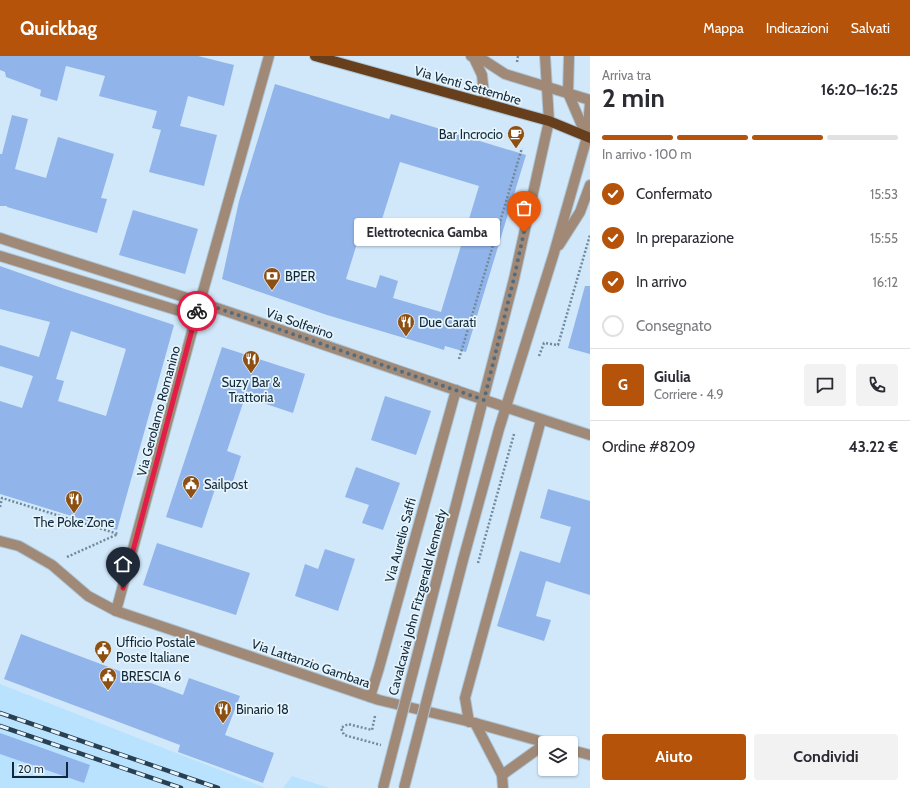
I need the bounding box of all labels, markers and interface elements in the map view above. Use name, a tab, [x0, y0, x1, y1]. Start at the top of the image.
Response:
text: Quickbag	[20, 17, 97, 40]
text: Mappa	[703, 19, 744, 37]
text: Indicazioni	[766, 19, 829, 37]
text: Salvati	[851, 19, 890, 37]
street label: Via Venti Settembre	[413, 62, 524, 108]
text: Arriva tra	[602, 67, 651, 83]
text: 16:20–16:25	[821, 81, 898, 99]
text: 2 min	[602, 82, 665, 114]
cafe icon: Bar Incrocio	[506, 124, 526, 149]
place label: Bar Incrocio	[439, 126, 503, 142]
text: In arrivo · 100 m	[602, 146, 692, 162]
icon: check	[602, 183, 624, 205]
text: Confermato	[636, 185, 712, 203]
text: 15:53	[870, 186, 898, 202]
pin	[507, 191, 541, 232]
icon: bag	[513, 197, 535, 219]
callout: Elettrotecnica Gamba	[354, 218, 500, 246]
text: Elettrotecnica Gamba	[367, 224, 487, 240]
icon: check	[602, 227, 624, 249]
text: In preparazione	[636, 229, 734, 247]
text: 15:55	[870, 230, 898, 246]
bank icon: BPER	[262, 266, 282, 291]
place label: BPER	[285, 268, 315, 284]
icon: check	[602, 271, 624, 293]
text: In arrivo	[636, 273, 687, 291]
text: 16:12	[873, 274, 898, 290]
courier	[177, 291, 217, 331]
icon: bike	[186, 300, 208, 322]
street label: Via Solferino	[264, 304, 336, 342]
restaurant icon: Due Carati	[396, 312, 416, 337]
place label: Due Carati	[419, 314, 476, 330]
text: Consegnato	[636, 317, 712, 335]
street label: Via Gerolamo Romanino	[133, 344, 183, 478]
restaurant icon: Suzy Bar & Trattoria	[241, 349, 261, 374]
button: chat	[804, 364, 846, 406]
button: phone	[856, 364, 898, 406]
text: Giulia	[654, 368, 691, 386]
place label: Suzy Bar & Trattoria	[222, 374, 281, 405]
text: G	[618, 376, 628, 394]
text: Corriere · 4.9	[654, 386, 724, 402]
text: Ordine #8209	[602, 438, 695, 456]
text: 43.22 €	[848, 438, 898, 456]
public building icon: Sailpost	[181, 474, 201, 499]
place label: Sailpost	[204, 476, 248, 492]
restaurant icon: The Poke Zone	[64, 489, 84, 514]
street label: Via Aurelio Saffi	[381, 496, 419, 584]
street label: Cavalcavia John Fitzgerald Kennedy	[384, 507, 450, 697]
place label: The Poke Zone	[34, 514, 115, 530]
pin	[106, 547, 140, 588]
icon: home	[112, 553, 134, 575]
place label: Ufficio Postale Poste Italiane	[116, 634, 196, 665]
street label: Via Lattanzio Gambara	[250, 635, 373, 691]
public building icon: Ufficio Postale Poste Italiane	[93, 639, 113, 664]
public building icon: BRESCIA 6	[98, 666, 118, 691]
place label: BRESCIA 6	[121, 668, 181, 684]
restaurant icon: Binario 18	[213, 699, 233, 724]
place label: Binario 18	[236, 701, 289, 717]
button: Aiuto	[602, 734, 746, 780]
button: Condividi	[754, 734, 898, 780]
map controls	[538, 736, 578, 776]
button: layers	[538, 736, 578, 776]
scale bar	[12, 760, 68, 779]
text: 20 m	[18, 762, 44, 776]

